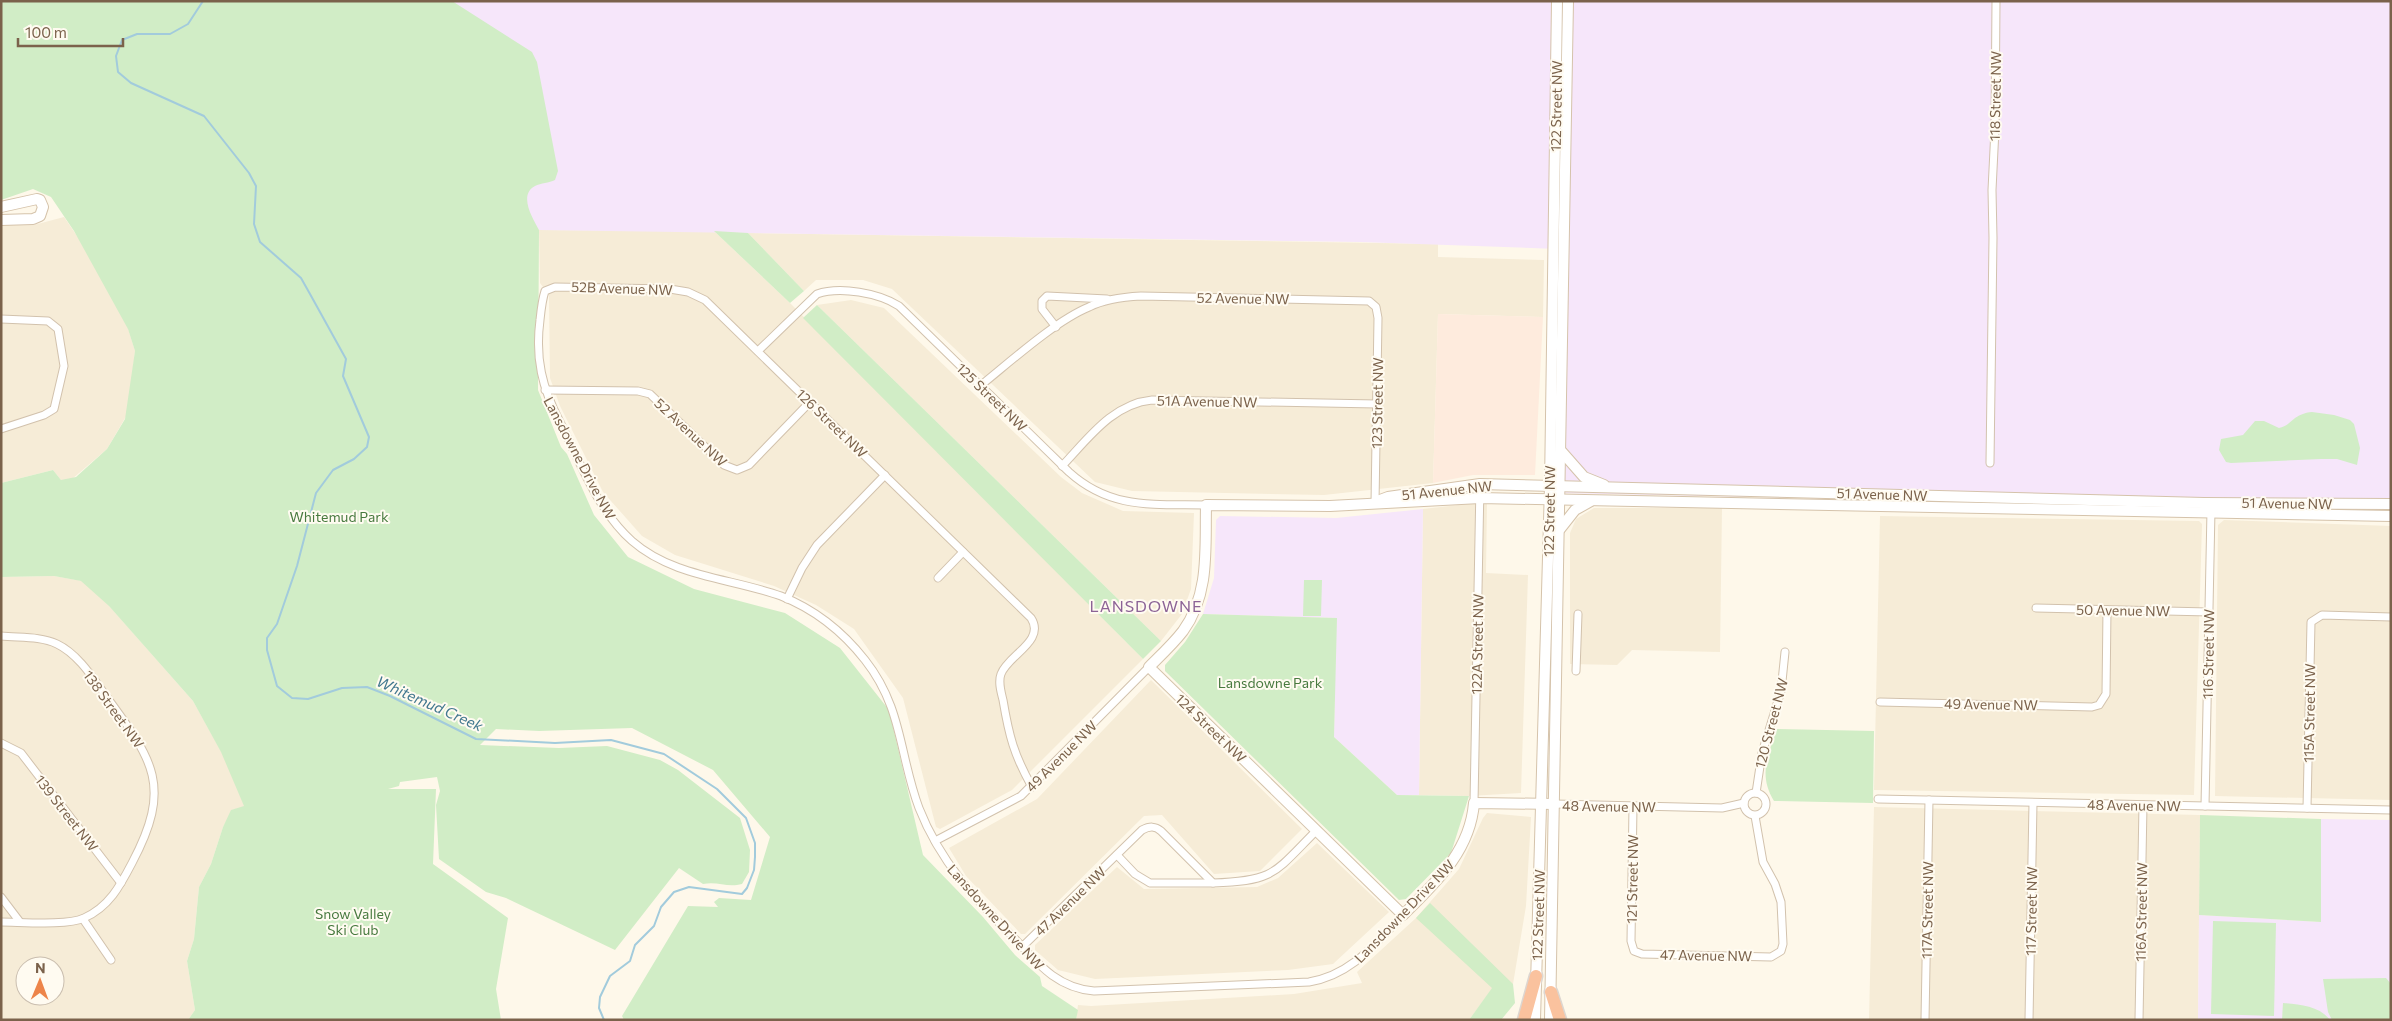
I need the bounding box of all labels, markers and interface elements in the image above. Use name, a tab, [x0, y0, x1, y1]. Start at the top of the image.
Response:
scale bar	[18, 15, 122, 47]
text: 100 m	[25, 23, 67, 41]
street label: 118 Street NW	[1986, 51, 2004, 141]
street label: 122 Street NW	[1547, 60, 1565, 152]
street label: 52B Avenue NW	[571, 278, 673, 298]
street label: 52 Avenue NW	[1197, 289, 1289, 307]
street label: 123 Street NW	[1368, 357, 1386, 449]
street label: 125 Street NW	[953, 359, 1031, 435]
street label: 126 Street NW	[793, 385, 871, 461]
street label: 51A Avenue NW	[1157, 392, 1257, 410]
street label: Lansdowne Drive NW	[540, 394, 620, 522]
street label: 52 Avenue NW	[651, 394, 731, 470]
street label: 122 Street NW	[1540, 465, 1558, 557]
street label: 51 Avenue NW	[1401, 477, 1493, 503]
street label: 51 Avenue NW	[1836, 484, 1928, 504]
street label: 51 Avenue NW	[2241, 494, 2333, 512]
park label: Whitemud Park	[289, 508, 389, 525]
street label: 122A Street NW	[1468, 593, 1486, 695]
district label: LANSDOWNE	[1089, 596, 1203, 615]
street label: 50 Avenue NW	[2076, 601, 2170, 619]
street label: 116 Street NW	[2199, 609, 2217, 699]
street label: 115A Street NW	[2300, 663, 2318, 763]
street label: 138 Street NW	[80, 667, 148, 751]
water label: Whitemud Creek	[374, 671, 487, 735]
park label: Lansdowne Park	[1218, 674, 1323, 691]
street label: 120 Street NW	[1751, 676, 1791, 770]
street label: 124 Street NW	[1172, 690, 1250, 766]
street label: 49 Avenue NW	[1944, 695, 2038, 713]
street label: 49 Avenue NW	[1022, 717, 1100, 795]
street label: 139 Street NW	[32, 771, 102, 855]
street label: 48 Avenue NW	[2087, 796, 2181, 814]
street label: 48 Avenue NW	[1562, 797, 1656, 815]
street label: 121 Street NW	[1623, 834, 1641, 924]
street label: Lansdowne Drive NW	[1350, 856, 1458, 966]
street label: Lansdowne Drive NW	[944, 861, 1048, 973]
street label: 117A Street NW	[1918, 861, 1936, 959]
street label: 116A Street NW	[2132, 862, 2150, 962]
street label: 47 Avenue NW	[1031, 863, 1109, 939]
street label: 117 Street NW	[2022, 866, 2040, 956]
street label: 122 Street NW	[1528, 869, 1548, 961]
park label: Snow Valley Ski Club	[315, 905, 391, 938]
street label: 47 Avenue NW	[1660, 946, 1752, 964]
north arrow	[15, 956, 65, 1006]
text: N	[35, 959, 46, 976]

